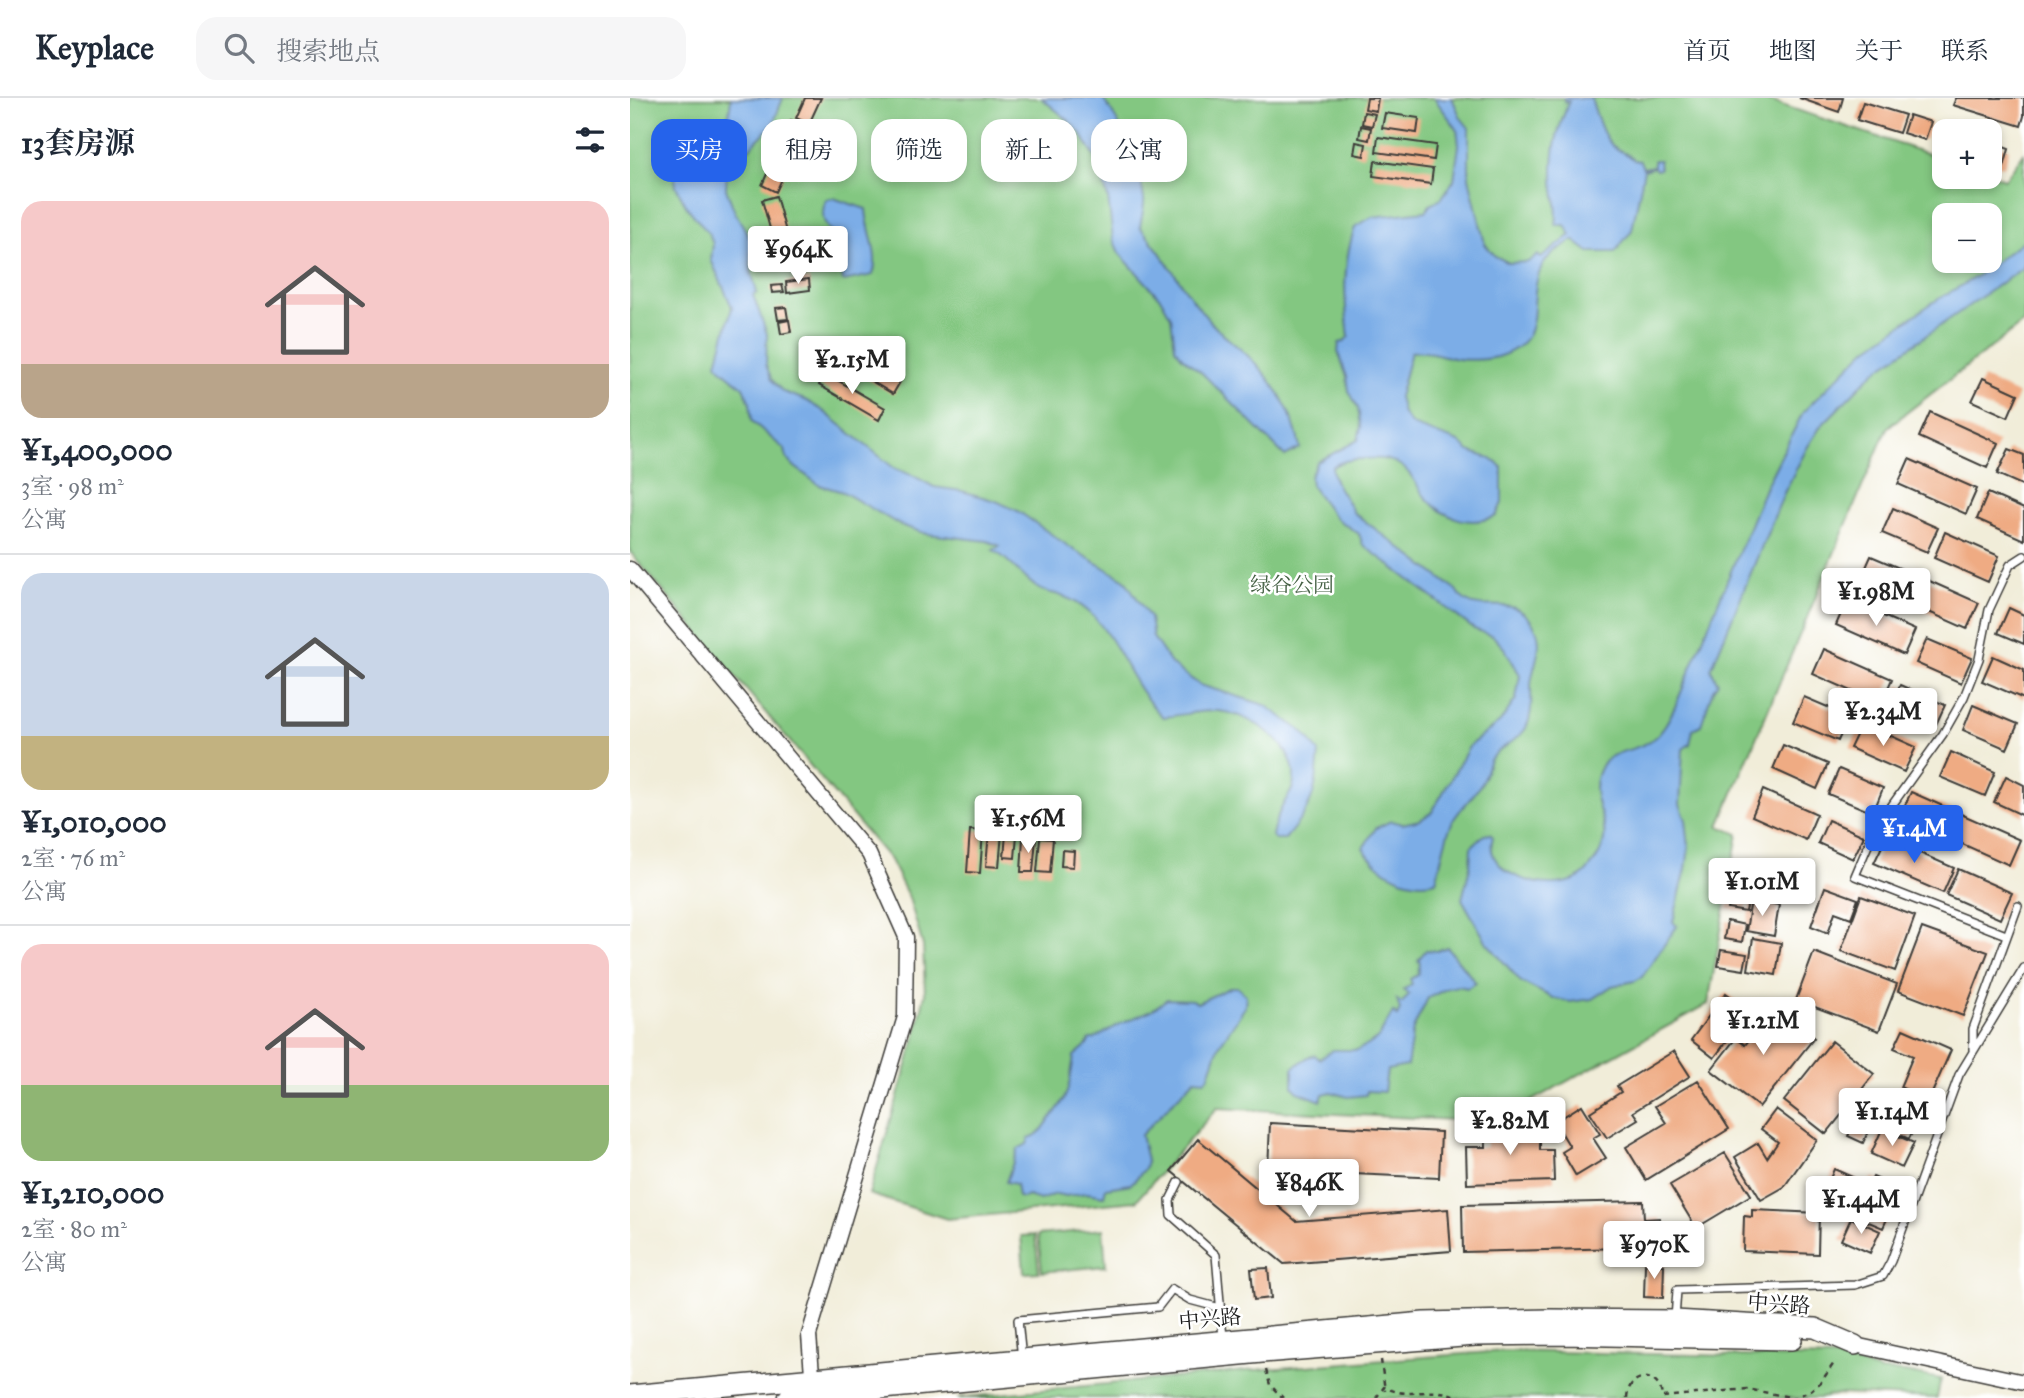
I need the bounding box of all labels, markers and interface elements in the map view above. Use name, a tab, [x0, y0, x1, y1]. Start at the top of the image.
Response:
search box	[196, 17, 686, 80]
text: Keyplace	[35, 28, 154, 68]
icon: search	[220, 29, 258, 67]
text: 搜索地点	[276, 35, 380, 67]
text: 首页	[1683, 36, 1731, 66]
text: 地图	[1769, 36, 1817, 66]
text: 关于	[1855, 36, 1903, 66]
text: 联系	[1941, 36, 1989, 66]
chip: 买房	[651, 119, 747, 182]
chip: 租房	[761, 119, 857, 182]
chip: 筛选	[871, 119, 967, 182]
chip: 新上	[981, 119, 1077, 182]
chip: 公寓	[1091, 119, 1187, 182]
map controls	[1932, 119, 2002, 273]
button: +	[1932, 119, 2002, 189]
icon: filters	[571, 121, 609, 159]
text: 13套房源	[21, 125, 135, 161]
button: −	[1932, 203, 2002, 273]
pin: ¥964K	[749, 226, 847, 286]
text: ¥964K	[764, 235, 832, 263]
icon: home	[252, 247, 378, 373]
pin: ¥2.15M	[795, 336, 909, 396]
text: ¥2.15M	[814, 345, 890, 373]
text: ¥1,400,000	[21, 432, 173, 468]
text: 3室 · 98 m²	[21, 472, 124, 500]
text: 公寓	[21, 505, 67, 533]
pin: ¥1.98M	[1819, 568, 1933, 628]
park label: 绿谷公园	[1250, 572, 1334, 598]
text: ¥1.98M	[1837, 577, 1915, 605]
icon: home	[252, 619, 378, 745]
pin: ¥2.34M	[1826, 688, 1940, 748]
text: ¥2.34M	[1844, 697, 1922, 725]
pin: ¥1.56M	[971, 796, 1085, 855]
text: ¥1,010,000	[21, 804, 167, 840]
text: ¥1.56M	[991, 804, 1065, 832]
pin: ¥1.4M	[1865, 806, 1963, 865]
text: ¥1.4M	[1881, 814, 1947, 842]
text: 2室 · 76 m²	[21, 844, 125, 872]
pin: ¥1.01M	[1705, 858, 1819, 918]
text: ¥1.01M	[1725, 867, 1799, 895]
text: 公寓	[21, 877, 67, 905]
icon: home	[252, 990, 378, 1116]
pin: ¥1.21M	[1706, 998, 1820, 1057]
text: ¥1.21M	[1726, 1006, 1800, 1034]
pin: ¥1.14M	[1835, 1088, 1949, 1148]
text: ¥1.14M	[1855, 1097, 1929, 1125]
pin: ¥2.82M	[1453, 1098, 1567, 1157]
text: ¥2.82M	[1471, 1106, 1549, 1134]
pin: ¥846K	[1260, 1160, 1358, 1219]
text: ¥846K	[1275, 1168, 1343, 1196]
text: ¥1,210,000	[21, 1175, 164, 1211]
pin: ¥1.44M	[1804, 1176, 1918, 1236]
text: ¥1.44M	[1822, 1185, 1900, 1213]
text: 2室 · 80 m²	[21, 1215, 127, 1243]
pin: ¥970K	[1605, 1222, 1703, 1281]
text: ¥970K	[1619, 1230, 1689, 1258]
text: 公寓	[21, 1248, 67, 1276]
street label: 中兴路	[1747, 1289, 1811, 1319]
street label: 中兴路	[1177, 1303, 1243, 1335]

